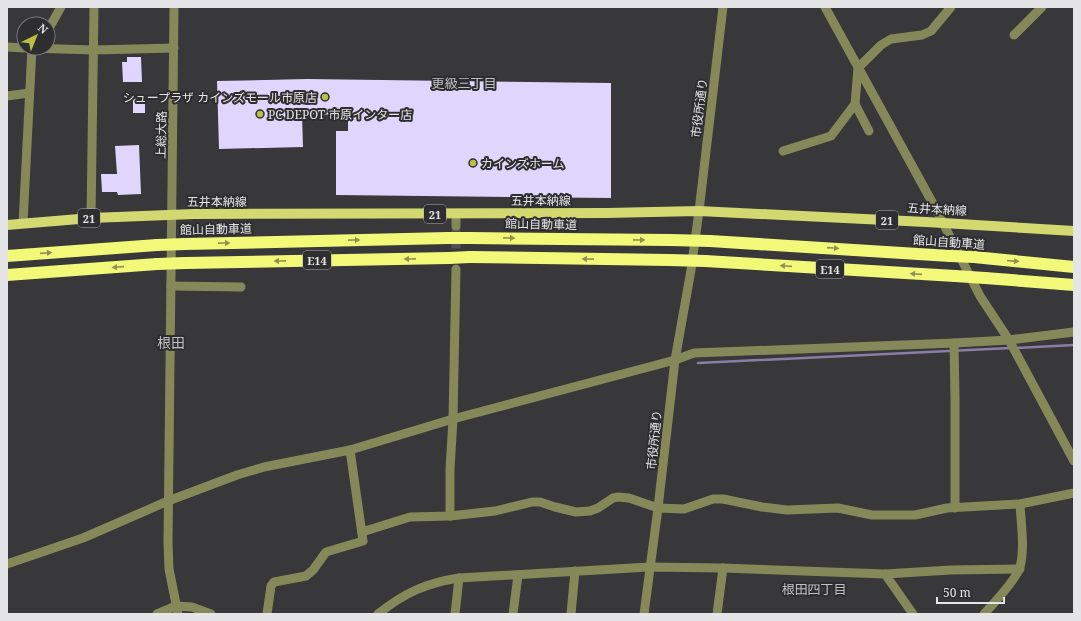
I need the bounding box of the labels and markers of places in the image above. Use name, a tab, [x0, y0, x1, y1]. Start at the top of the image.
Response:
place label: シュープラザ カインズモール市原店	[123, 89, 317, 106]
marker: シュープラザ カインズモール市原店	[320, 92, 330, 102]
place label: PC DEPOT 市原インター店	[268, 106, 412, 123]
marker: PC DEPOT 市原インター店	[255, 109, 265, 119]
place label: カインズホーム	[481, 155, 564, 172]
marker: カインズホーム	[468, 158, 478, 168]

